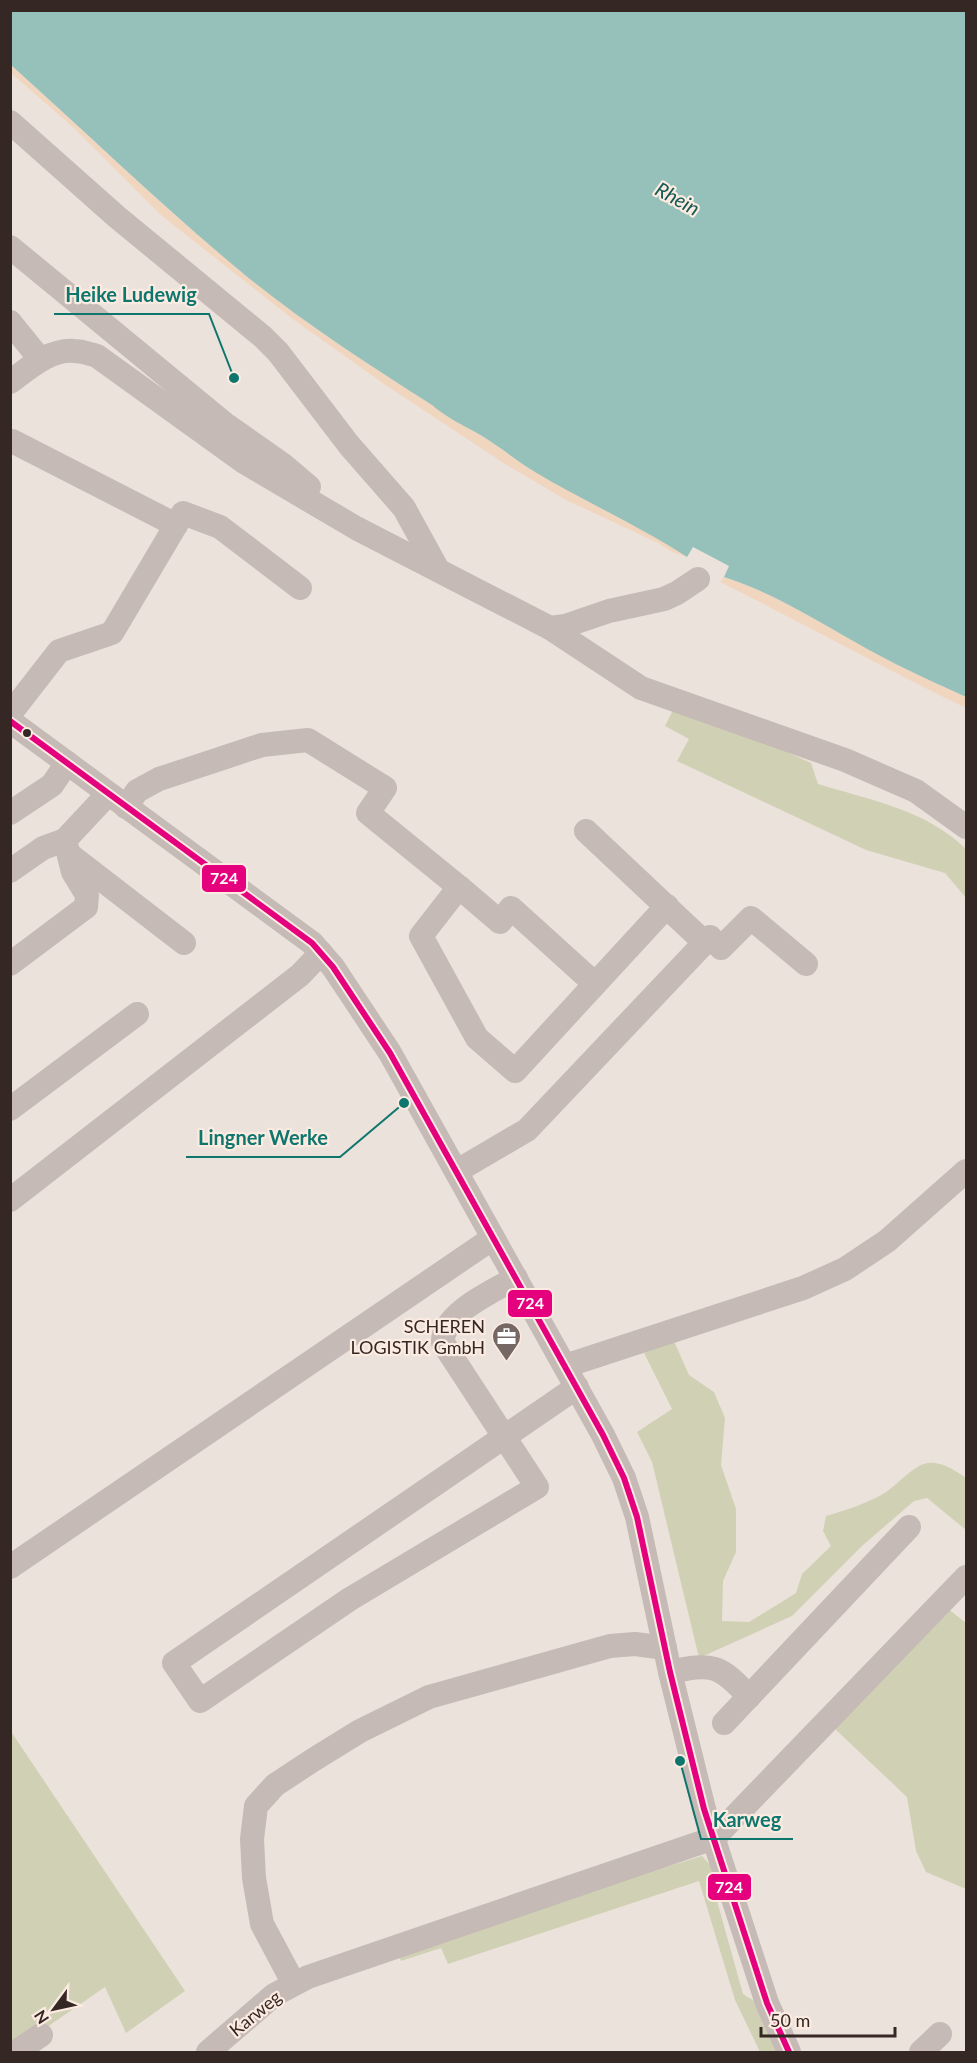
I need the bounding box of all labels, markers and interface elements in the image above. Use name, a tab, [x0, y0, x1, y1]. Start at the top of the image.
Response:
water label: Rhein	[652, 176, 704, 220]
callout: Heike Ludewig	[54, 276, 209, 314]
text: Heike Ludewig	[65, 282, 197, 306]
unlabelled marker	[21, 727, 33, 739]
line badge: 724	[201, 864, 247, 893]
text: 724	[210, 868, 238, 887]
callout: Lingner Werke	[186, 1119, 340, 1157]
text: Lingner Werke	[198, 1125, 328, 1149]
line badge: 724	[507, 1289, 553, 1318]
text: 724	[516, 1293, 544, 1312]
place label: SCHEREN LOGISTIK GmbH	[350, 1315, 485, 1358]
office icon: SCHEREN LOGISTIK GmbH	[490, 1320, 522, 1362]
callout: Karweg	[701, 1801, 793, 1839]
text: Karweg	[713, 1807, 782, 1831]
line badge: 724	[707, 1873, 752, 1901]
text: 724	[715, 1877, 743, 1896]
north arrow	[24, 1979, 84, 2039]
street label: Karweg	[225, 1985, 285, 2041]
scale bar	[761, 2000, 894, 2038]
text: N	[30, 2007, 52, 2028]
text: 50 m	[770, 2009, 810, 2031]

